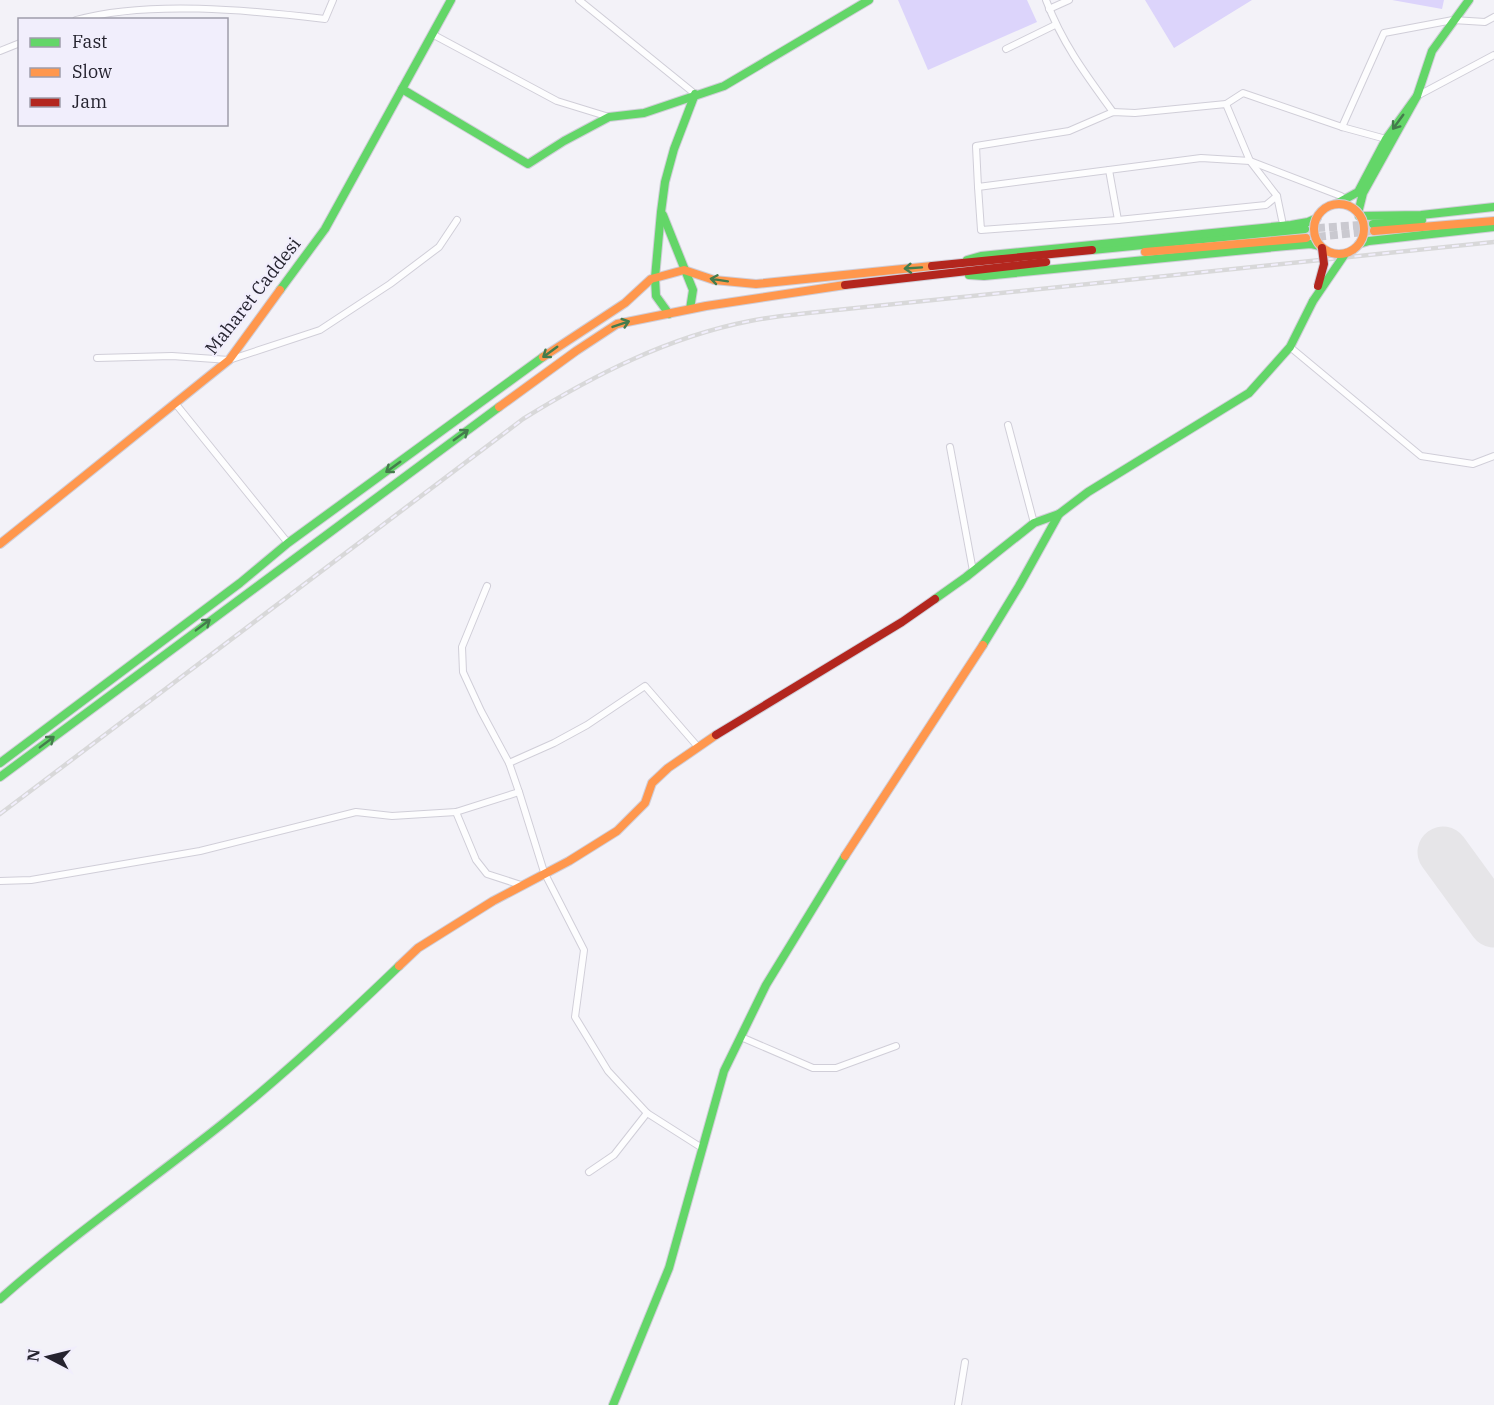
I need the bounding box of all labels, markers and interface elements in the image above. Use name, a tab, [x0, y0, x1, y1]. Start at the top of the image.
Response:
legend	[18, 18, 228, 126]
text: Fast	[72, 30, 107, 53]
text: Slow	[72, 60, 112, 83]
text: Jam	[72, 90, 107, 113]
one-way arrow	[1392, 113, 1405, 129]
street label: Maharet Caddesi	[200, 232, 306, 359]
one-way arrow	[903, 263, 923, 274]
one-way arrow	[710, 274, 729, 285]
one-way arrow	[611, 318, 630, 329]
one-way arrow	[543, 345, 559, 358]
one-way arrow	[453, 429, 469, 441]
one-way arrow	[385, 460, 401, 473]
one-way arrow	[194, 619, 210, 632]
one-way arrow	[38, 736, 54, 749]
north arrow	[18, 1327, 78, 1387]
text: N	[22, 1348, 44, 1363]

